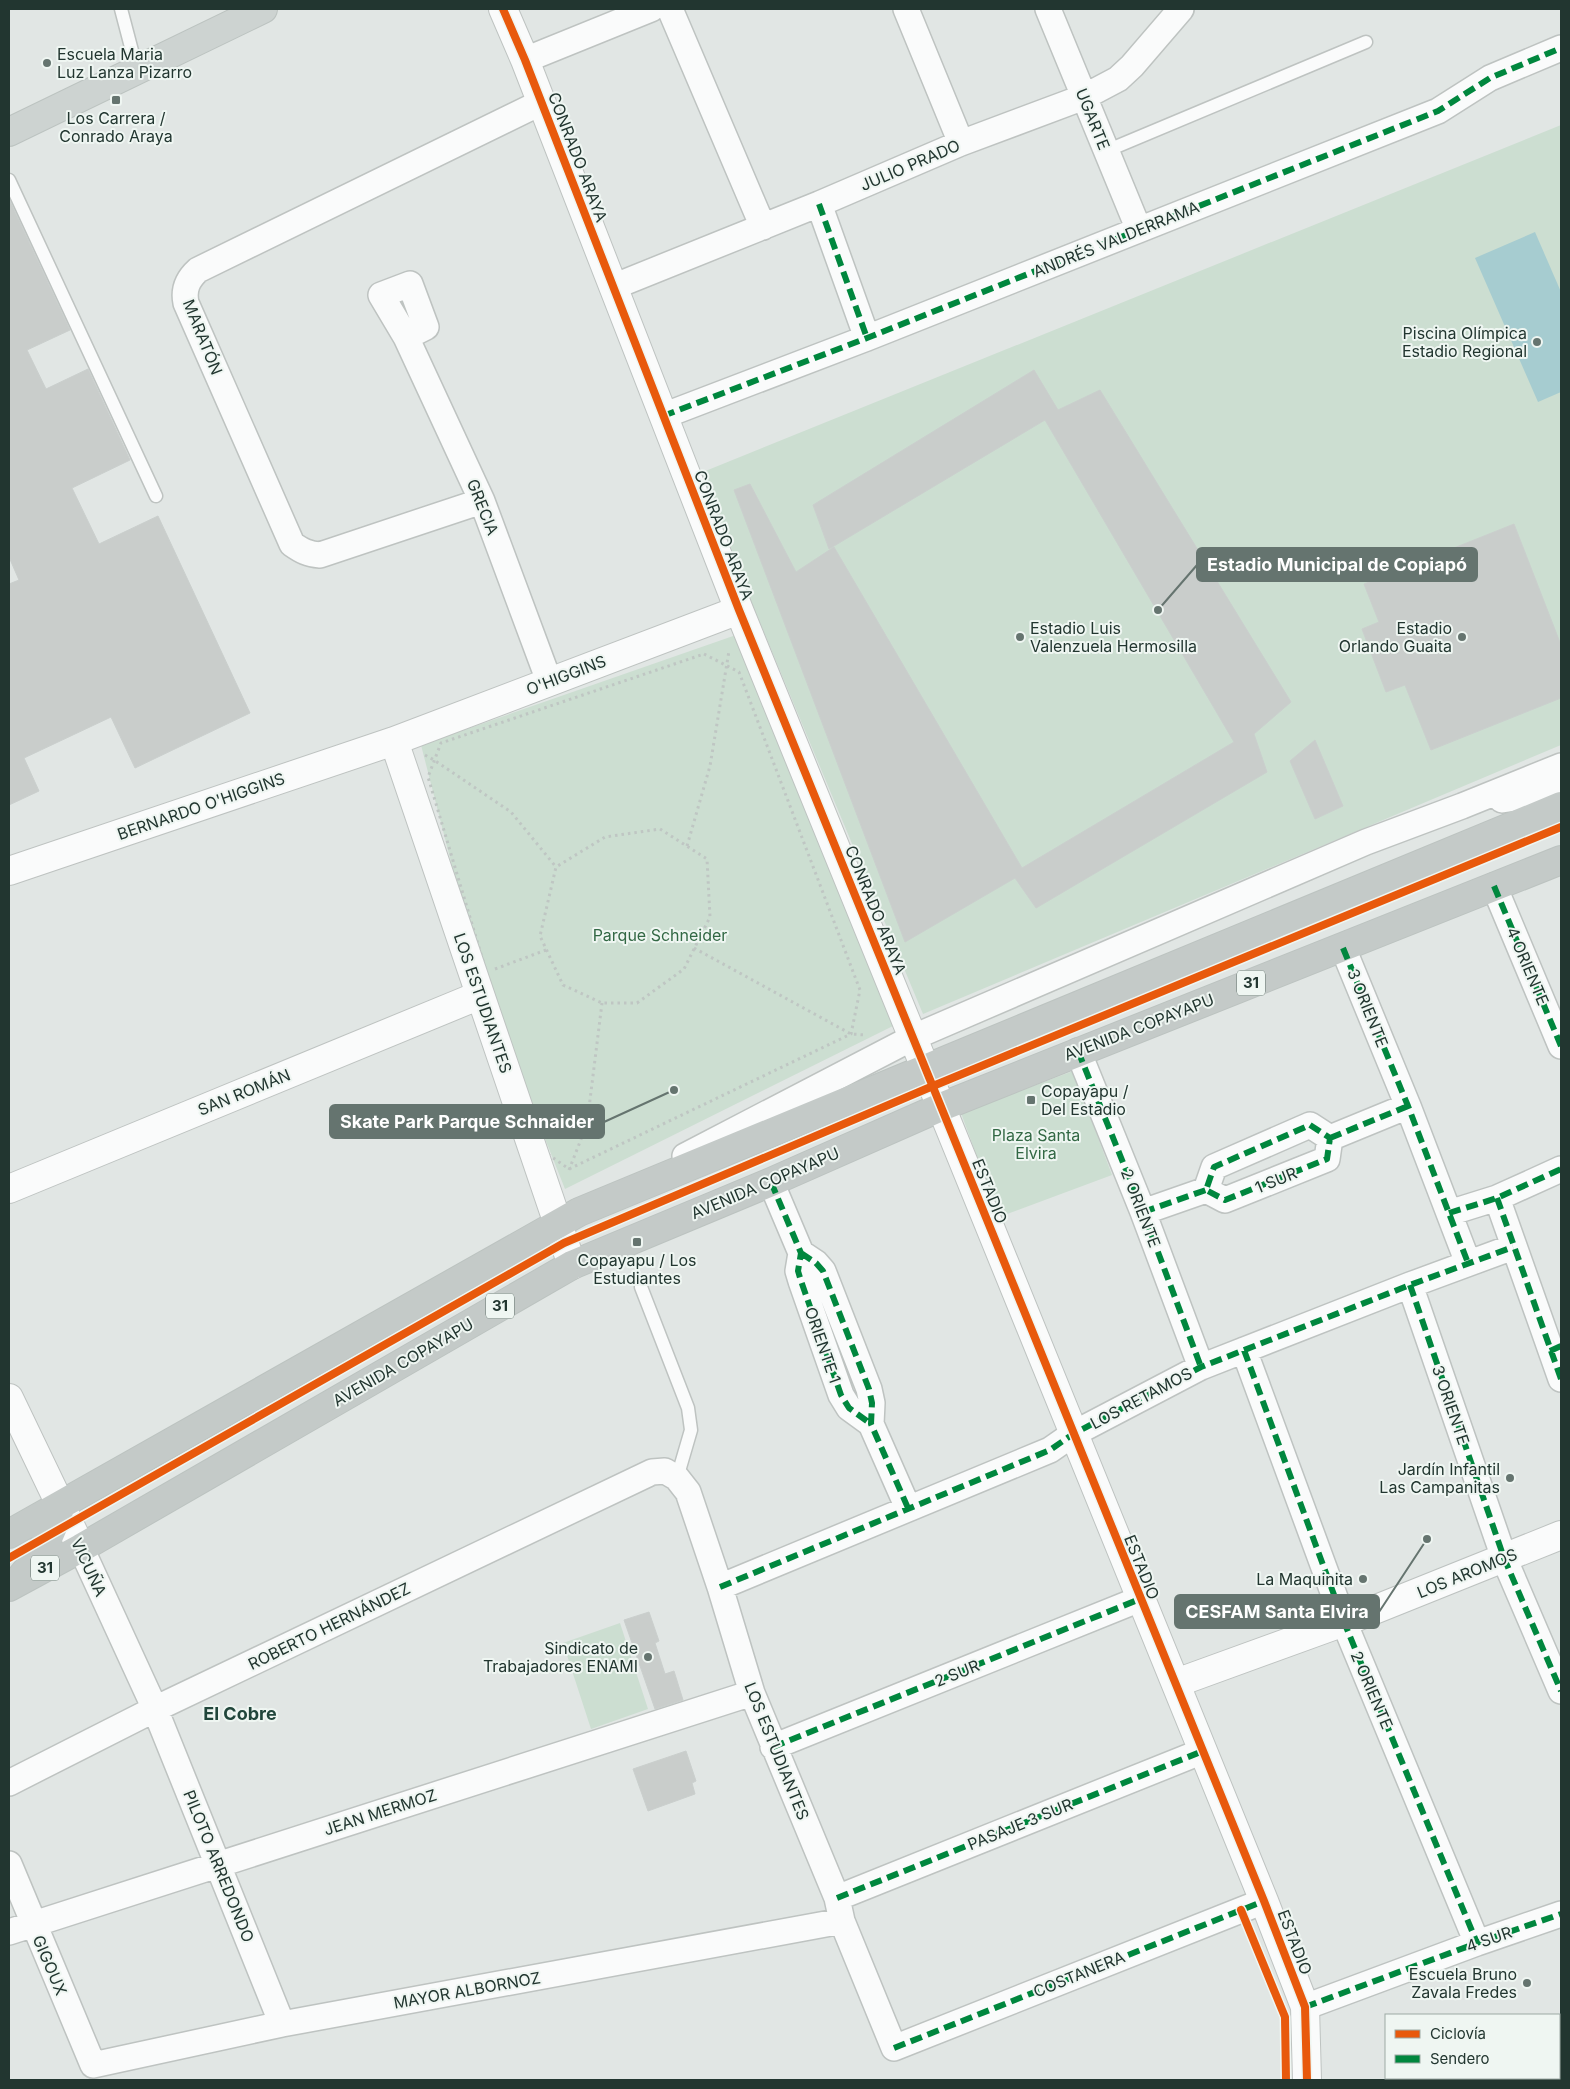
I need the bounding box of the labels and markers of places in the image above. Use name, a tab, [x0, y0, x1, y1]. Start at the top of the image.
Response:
place label: Escuela Maria Luz Lanza Pizarro	[57, 44, 192, 82]
marker: Escuela Maria Luz Lanza Pizarro	[41, 57, 53, 69]
marker: Los Carrera / Conrado Araya	[110, 94, 122, 106]
place label: Los Carrera / Conrado Araya	[59, 108, 173, 146]
place label: Piscina Olímpica Estadio Regional	[1402, 323, 1527, 361]
marker: Piscina Olímpica Estadio Regional	[1531, 336, 1543, 348]
callout: Estadio Municipal de Copiapó	[1197, 548, 1477, 581]
place label: Estadio Luis Valenzuela Hermosilla	[1030, 618, 1197, 656]
place label: Estadio Orlando Guaita	[1339, 618, 1452, 656]
marker: Estadio Luis Valenzuela Hermosilla	[1014, 631, 1026, 643]
marker: Estadio Orlando Guaita	[1456, 631, 1468, 643]
place label: Copayapu / Del Estadio	[1041, 1081, 1129, 1119]
marker: Copayapu / Del Estadio	[1025, 1094, 1037, 1106]
callout: Skate Park Parque Schnaider	[330, 1105, 604, 1138]
marker: Copayapu / Los Estudiantes	[631, 1236, 643, 1248]
place label: Copayapu / Los Estudiantes	[578, 1250, 697, 1288]
place label: Jardín Infantil Las Campanitas	[1379, 1459, 1500, 1497]
marker: Jardín Infantil Las Campanitas	[1504, 1472, 1516, 1484]
place label: La Maquinita	[1256, 1569, 1353, 1589]
marker: La Maquinita	[1357, 1573, 1369, 1585]
callout: CESFAM Santa Elvira	[1175, 1595, 1379, 1628]
place label: Sindicato de Trabajadores ENAMI	[483, 1638, 638, 1676]
marker: Sindicato de Trabajadores ENAMI	[642, 1651, 654, 1663]
place label: Escuela Bruno Zavala Fredes	[1409, 1964, 1517, 2002]
marker: Escuela Bruno Zavala Fredes	[1521, 1977, 1533, 1989]

